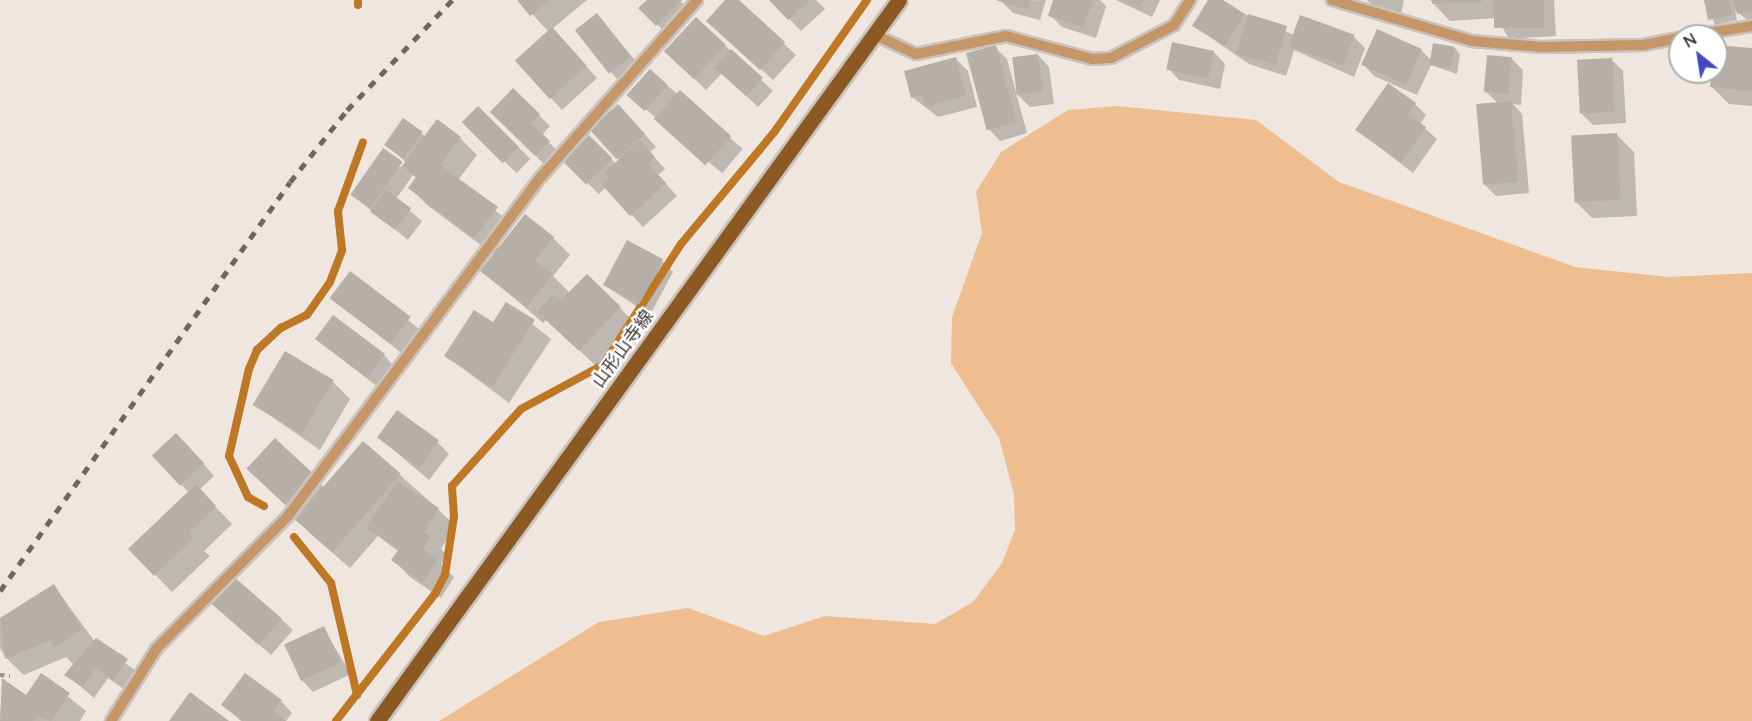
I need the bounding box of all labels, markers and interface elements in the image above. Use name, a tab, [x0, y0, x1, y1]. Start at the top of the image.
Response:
north arrow	[1668, 24, 1728, 84]
text: N	[1680, 29, 1700, 52]
street label: 山形山寺線	[588, 306, 658, 392]

